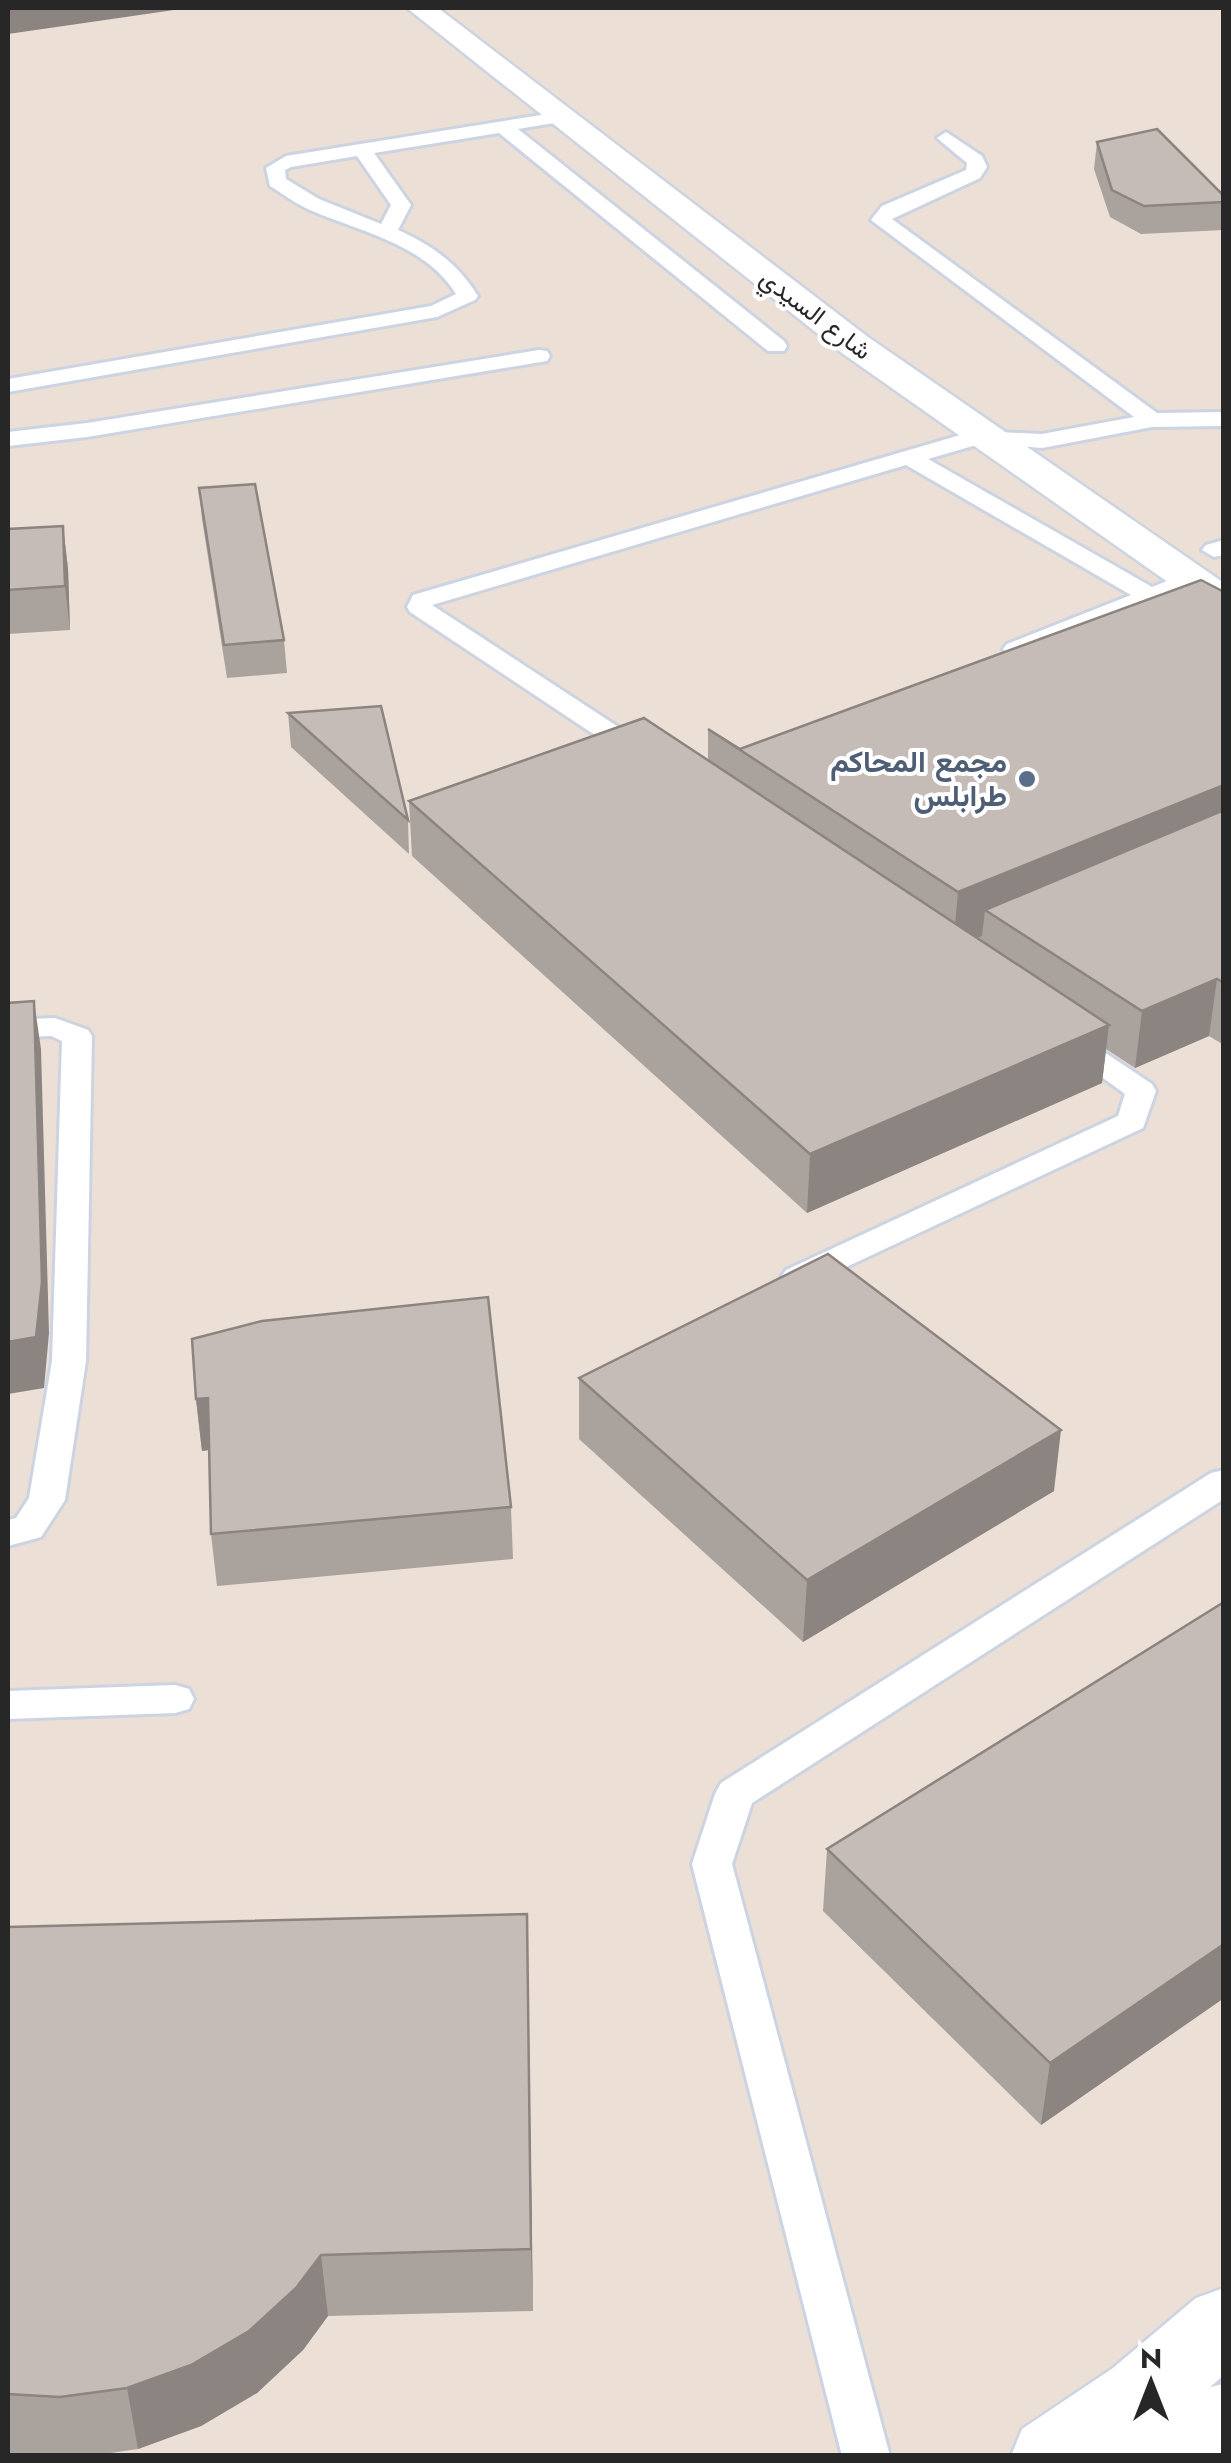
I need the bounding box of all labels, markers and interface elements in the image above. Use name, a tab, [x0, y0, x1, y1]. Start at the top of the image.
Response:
street label: شارع السيدي	[751, 260, 879, 370]
place label: مجمع المحاكم طرابلس	[830, 740, 1007, 817]
marker: مجمع المحاكم طرابلس	[1016, 768, 1038, 790]
north arrow	[1101, 2333, 1201, 2433]
text: N	[1140, 2338, 1162, 2379]

